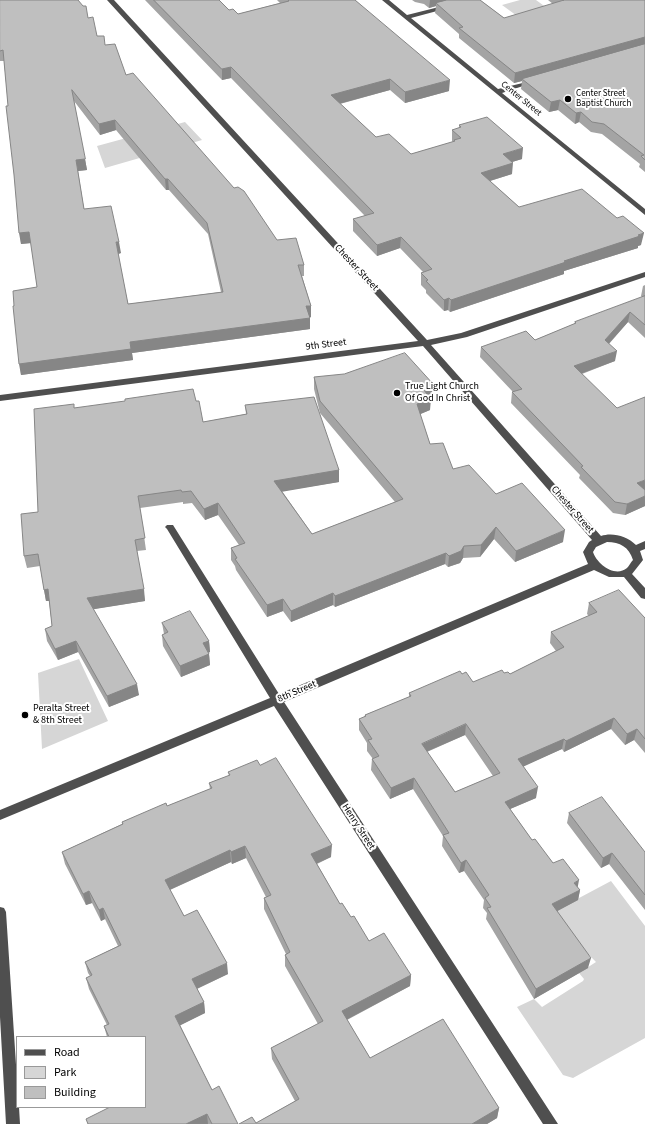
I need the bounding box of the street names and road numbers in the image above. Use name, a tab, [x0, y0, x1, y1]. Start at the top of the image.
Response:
street label: Center Street	[498, 79, 544, 119]
street label: Chester Street	[332, 242, 380, 294]
street label: 9th Street	[305, 337, 347, 353]
street label: Chester Street	[548, 484, 596, 536]
street label: 8th Street	[276, 678, 318, 706]
street label: Henry Street	[339, 802, 377, 852]

